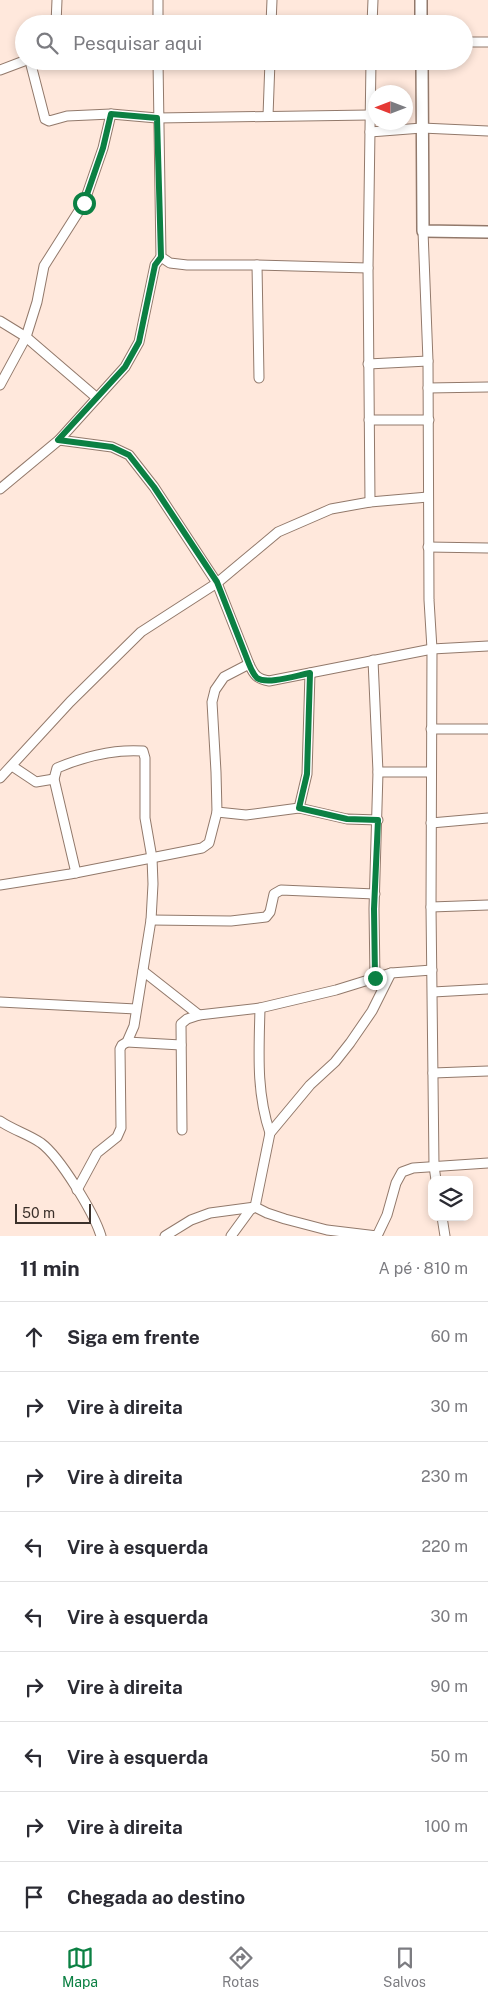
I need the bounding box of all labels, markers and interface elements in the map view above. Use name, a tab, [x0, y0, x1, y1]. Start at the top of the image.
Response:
search box	[15, 15, 473, 70]
icon: search	[33, 29, 61, 57]
text: Pesquisar aqui	[73, 32, 202, 54]
north arrow	[368, 85, 413, 130]
route start	[73, 192, 96, 215]
route end	[364, 967, 387, 990]
map controls	[428, 1176, 473, 1221]
button: layers	[428, 1176, 473, 1221]
scale bar	[15, 1201, 91, 1224]
text: 50 m	[22, 1205, 55, 1221]
text: 11 min	[20, 1256, 80, 1281]
text: A pé · 810 m	[379, 1259, 468, 1278]
icon: ahead	[20, 1323, 48, 1351]
text: Siga em frente	[67, 1326, 200, 1348]
text: 60 m	[431, 1327, 468, 1346]
icon: right	[20, 1393, 48, 1421]
text: Vire à direita	[67, 1396, 183, 1418]
text: 30 m	[431, 1397, 468, 1416]
icon: right	[20, 1463, 48, 1491]
text: Vire à direita	[67, 1466, 183, 1488]
text: 230 m	[421, 1467, 468, 1486]
icon: left	[20, 1533, 48, 1561]
text: Vire à esquerda	[67, 1536, 208, 1558]
text: 220 m	[421, 1537, 468, 1556]
icon: left	[20, 1603, 48, 1631]
text: Vire à esquerda	[67, 1606, 208, 1628]
text: 30 m	[431, 1607, 468, 1626]
icon: right	[20, 1673, 48, 1701]
text: Vire à direita	[67, 1676, 183, 1698]
text: 90 m	[431, 1677, 468, 1696]
icon: left	[20, 1743, 48, 1771]
text: Vire à esquerda	[67, 1746, 208, 1768]
text: 50 m	[430, 1747, 468, 1766]
icon: right	[20, 1813, 48, 1841]
text: Vire à direita	[67, 1816, 183, 1838]
text: 100 m	[424, 1817, 468, 1836]
icon: arrive	[20, 1883, 48, 1911]
text: Chegada ao destino	[67, 1886, 245, 1908]
tab: Mapa	[62, 1944, 98, 1990]
tab: Rotas	[222, 1944, 259, 1990]
tab: Salvos	[383, 1944, 426, 1990]

